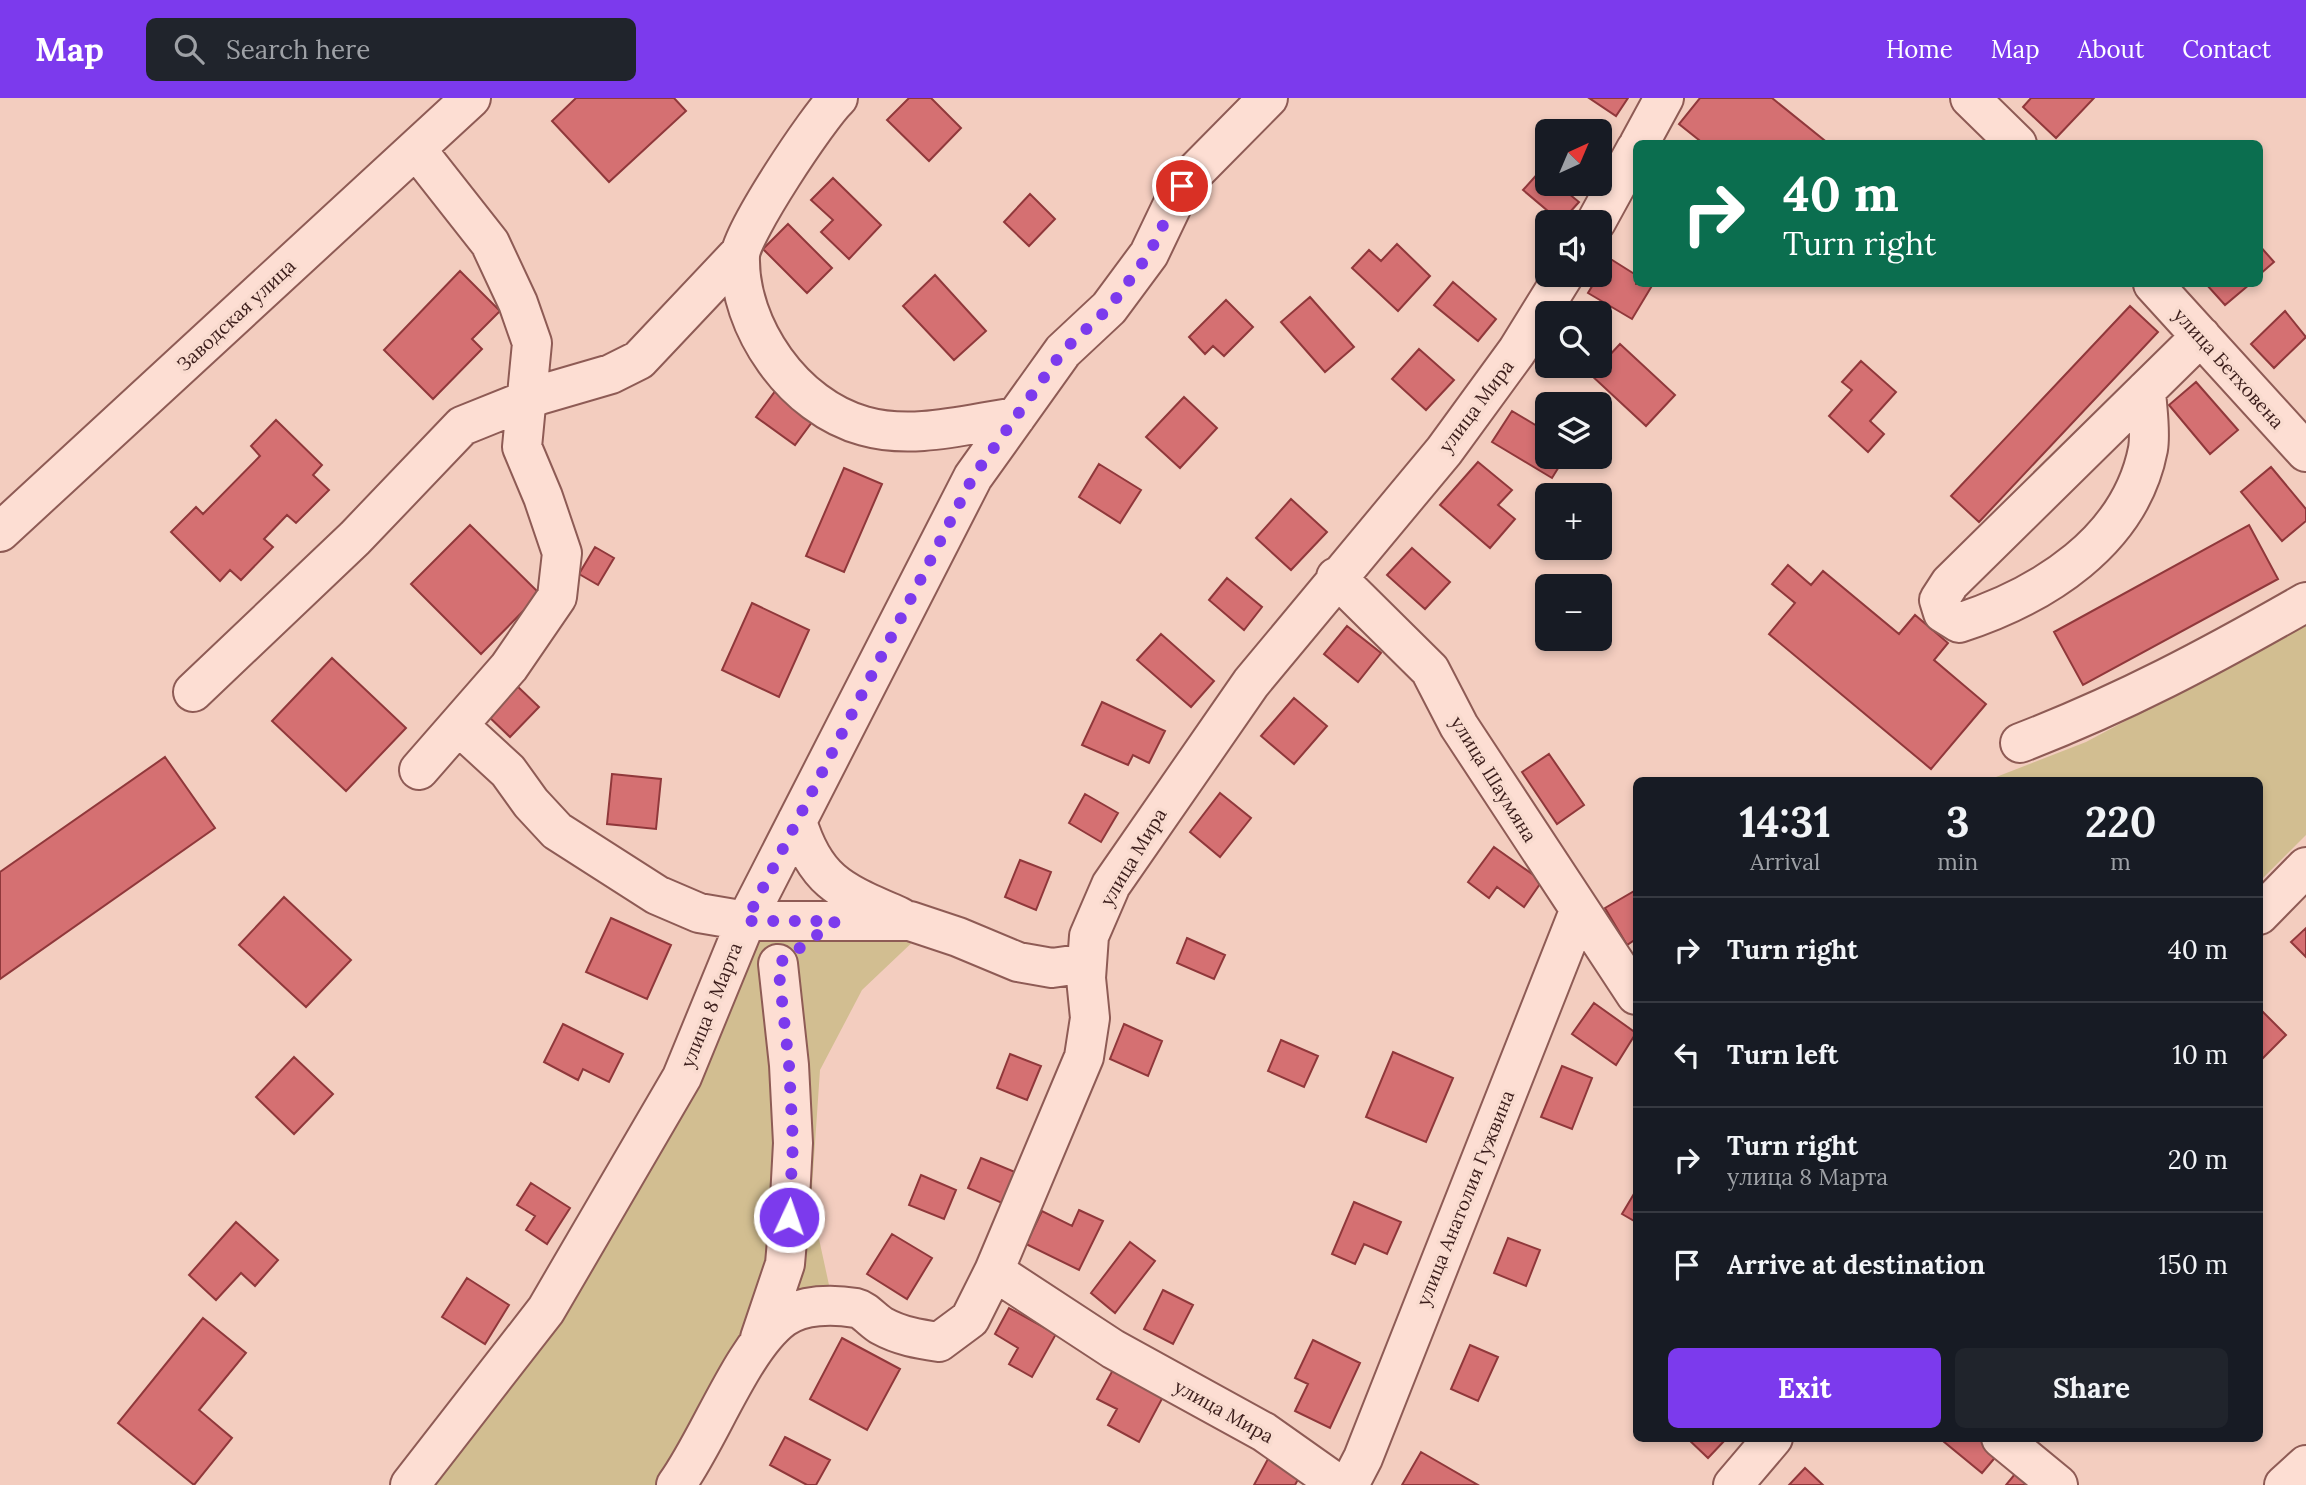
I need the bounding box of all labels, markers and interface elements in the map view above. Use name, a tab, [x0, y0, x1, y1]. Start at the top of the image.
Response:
search box	[146, 18, 636, 81]
text: Map	[35, 28, 104, 70]
icon: search	[170, 30, 208, 68]
text: Search here	[226, 33, 370, 66]
text: Home	[1886, 34, 1953, 65]
text: Map	[1991, 34, 2040, 65]
text: About	[2078, 34, 2144, 65]
text: Contact	[2182, 34, 2271, 65]
north arrow	[1535, 119, 1612, 196]
map controls	[1535, 119, 1612, 651]
pin	[1152, 156, 1212, 216]
text: 40 m	[1783, 162, 1899, 224]
icon: arrive	[1163, 167, 1201, 205]
icon: right	[1668, 168, 1759, 259]
button: sound	[1535, 210, 1612, 287]
text: Turn right	[1783, 223, 1936, 264]
street label: Заводская улица	[172, 254, 301, 376]
button: search	[1535, 301, 1612, 378]
street label: улица Бетховена	[2169, 303, 2290, 433]
street label: улица Мира	[1433, 355, 1519, 457]
button: layers	[1535, 392, 1612, 469]
button: +	[1535, 483, 1612, 560]
button: −	[1535, 574, 1612, 651]
street label: улица Шаумяна	[1446, 711, 1542, 847]
text: 14:31	[1740, 795, 1831, 849]
text: 3	[1946, 795, 1970, 849]
text: 220	[2085, 795, 2156, 849]
street label: улица Мира	[1094, 803, 1172, 910]
text: Arrival	[1750, 847, 1820, 876]
text: min	[1937, 847, 1978, 876]
text: m	[2110, 847, 2131, 876]
icon: right	[1668, 931, 1706, 969]
text: Turn right	[1727, 933, 1858, 966]
text: 40 m	[2168, 933, 2228, 966]
street label: улица 8 Марта	[675, 939, 747, 1071]
icon: left	[1668, 1036, 1706, 1074]
text: Turn left	[1727, 1038, 1838, 1071]
text: 10 m	[2172, 1038, 2228, 1071]
street label: улица Анатолия Гужвина	[1411, 1086, 1519, 1309]
text: Turn right	[1727, 1129, 1858, 1162]
icon: right	[1668, 1141, 1706, 1179]
text: 20 m	[2168, 1143, 2228, 1176]
text: улица 8 Марта	[1727, 1162, 1888, 1191]
position arrow	[752, 1180, 826, 1254]
icon: arrive	[1668, 1246, 1706, 1284]
text: Arrive at destination	[1727, 1248, 1985, 1281]
text: 150 m	[2158, 1248, 2228, 1281]
button: Exit	[1668, 1348, 1941, 1428]
button: Share	[1955, 1348, 2228, 1428]
street label: улица Мира	[1170, 1374, 1278, 1448]

